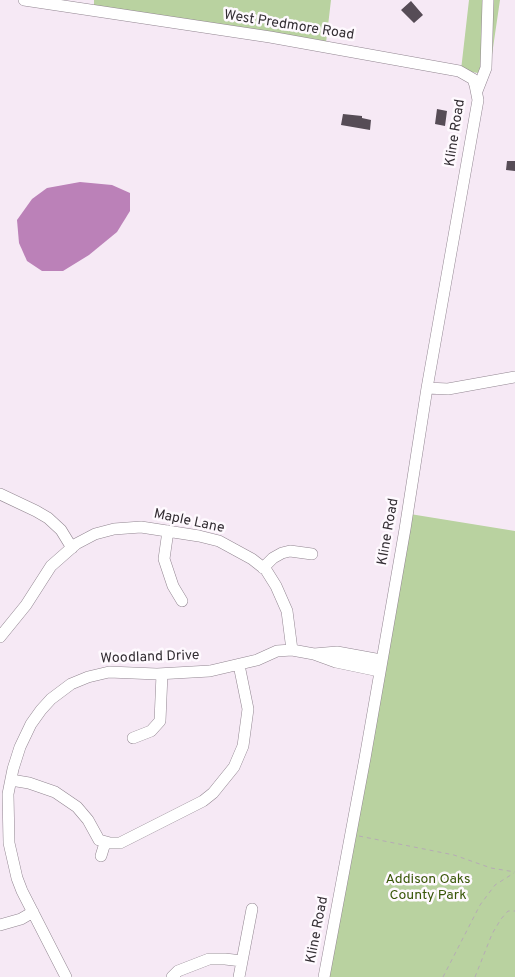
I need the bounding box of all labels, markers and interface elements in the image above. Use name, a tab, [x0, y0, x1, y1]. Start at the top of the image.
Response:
street label: West Predmore Road	[223, 7, 355, 45]
street label: Kline Road	[442, 98, 470, 168]
street label: Kline Road	[375, 497, 403, 567]
street label: Maple Lane	[152, 506, 226, 538]
street label: Woodland Drive	[100, 648, 200, 668]
park label: Addison Oaks County Park	[385, 872, 471, 904]
street label: Kline Road	[303, 895, 333, 965]

